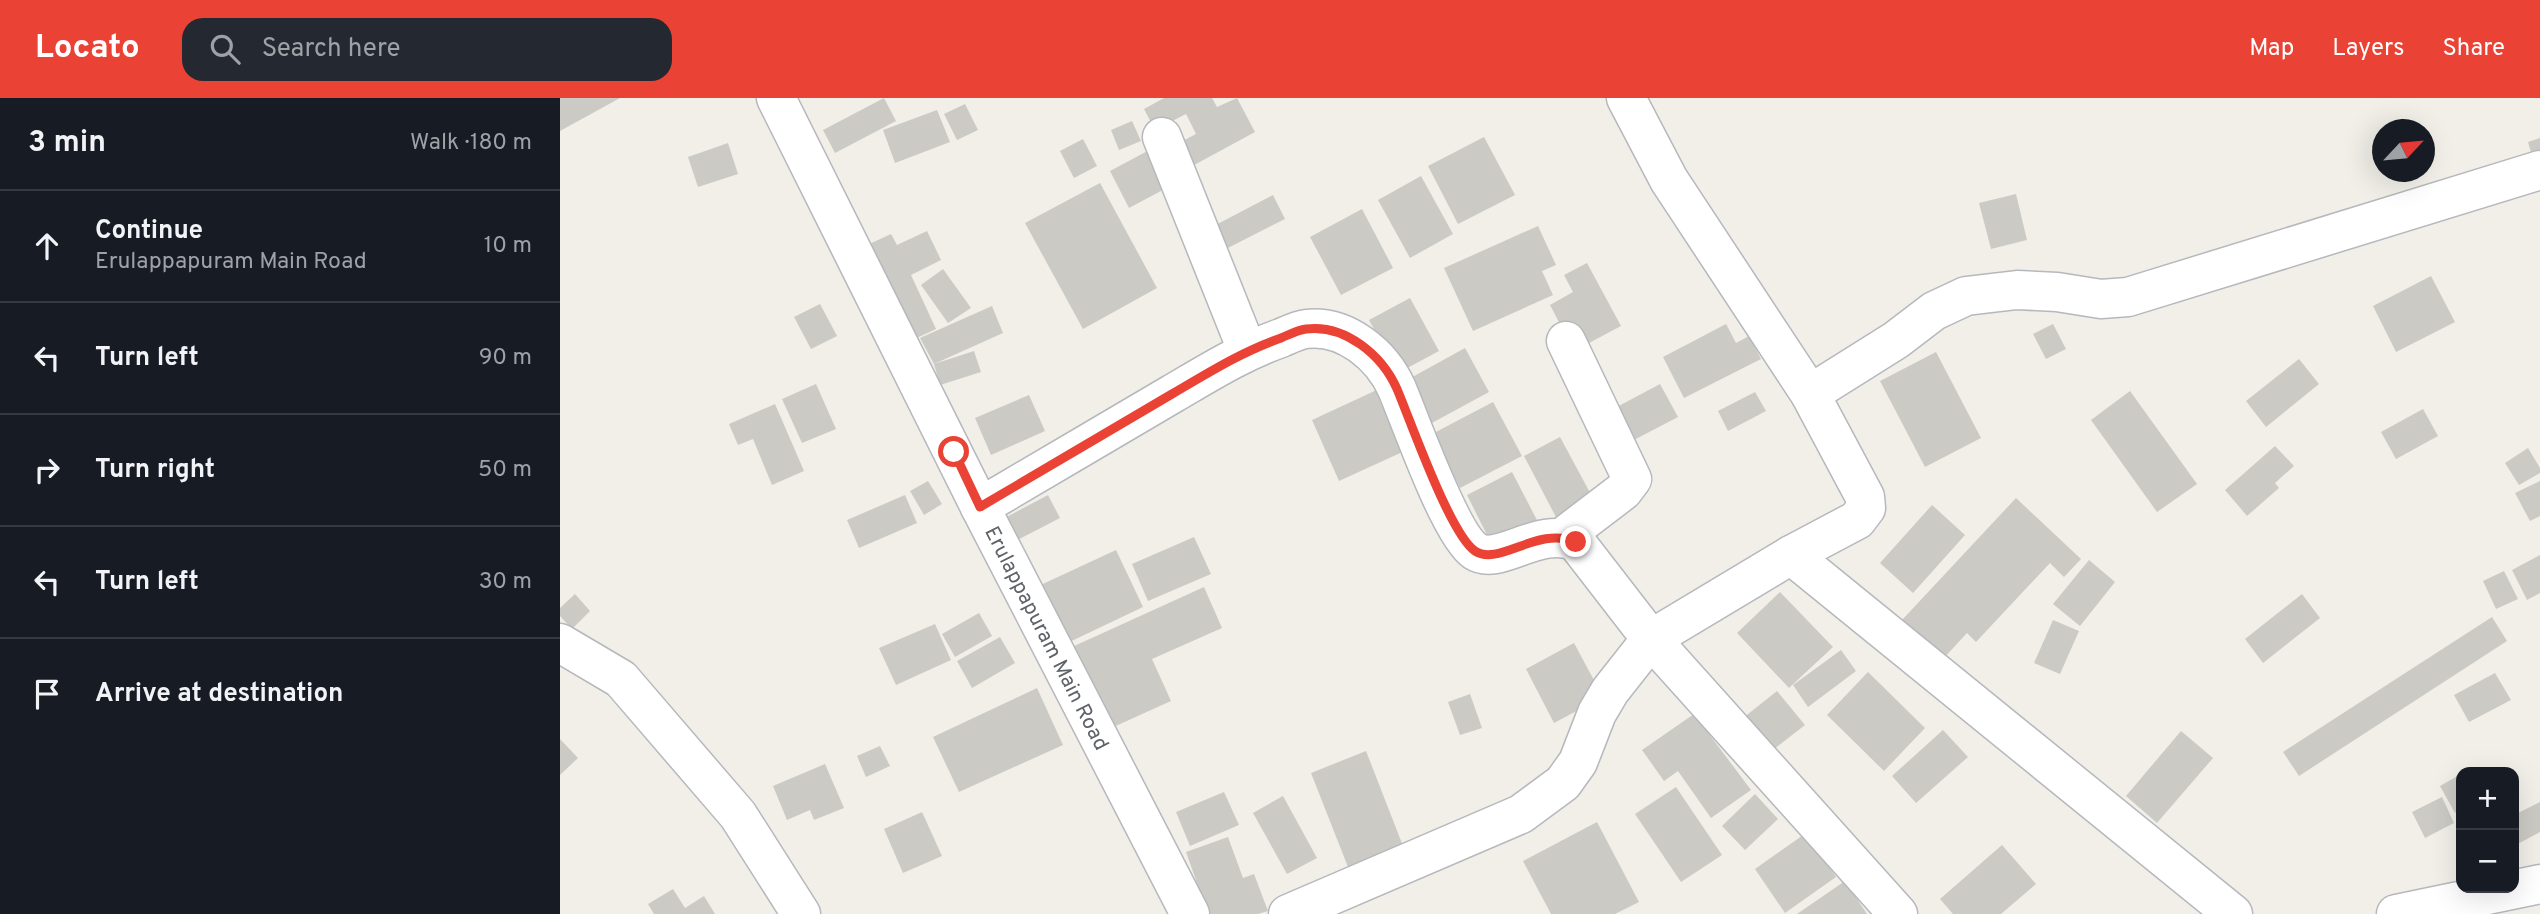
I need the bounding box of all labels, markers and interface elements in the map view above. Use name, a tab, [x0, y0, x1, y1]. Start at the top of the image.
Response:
search box	[182, 18, 672, 81]
text: Locato	[35, 28, 140, 70]
icon: search	[206, 30, 244, 68]
text: Search here	[262, 33, 401, 66]
text: Map	[2249, 34, 2294, 64]
text: Layers	[2332, 34, 2404, 64]
text: Share	[2442, 34, 2505, 64]
north arrow	[2372, 119, 2435, 182]
text: 3 min	[28, 125, 106, 162]
text: Walk · 180 m	[410, 129, 532, 158]
text: Continue	[95, 215, 203, 248]
icon: ahead	[28, 227, 66, 265]
text: 10 m	[484, 232, 532, 261]
text: Erulappapuram Main Road	[95, 248, 367, 277]
icon: left	[28, 339, 66, 377]
text: Turn left	[95, 342, 199, 375]
text: 90 m	[479, 344, 532, 373]
route start	[938, 436, 969, 467]
icon: right	[28, 451, 66, 489]
text: Turn right	[95, 454, 215, 487]
text: 50 m	[478, 456, 532, 485]
street label: Erulappapuram Main Road	[977, 522, 1114, 755]
route end	[1560, 526, 1591, 557]
icon: left	[28, 563, 66, 601]
text: Turn left	[95, 566, 199, 599]
text: 30 m	[479, 568, 532, 597]
icon: arrive	[28, 675, 66, 713]
text: Arrive at destination	[95, 678, 343, 711]
map controls	[2456, 767, 2519, 893]
button: +	[2456, 767, 2519, 830]
button: −	[2456, 830, 2519, 893]

